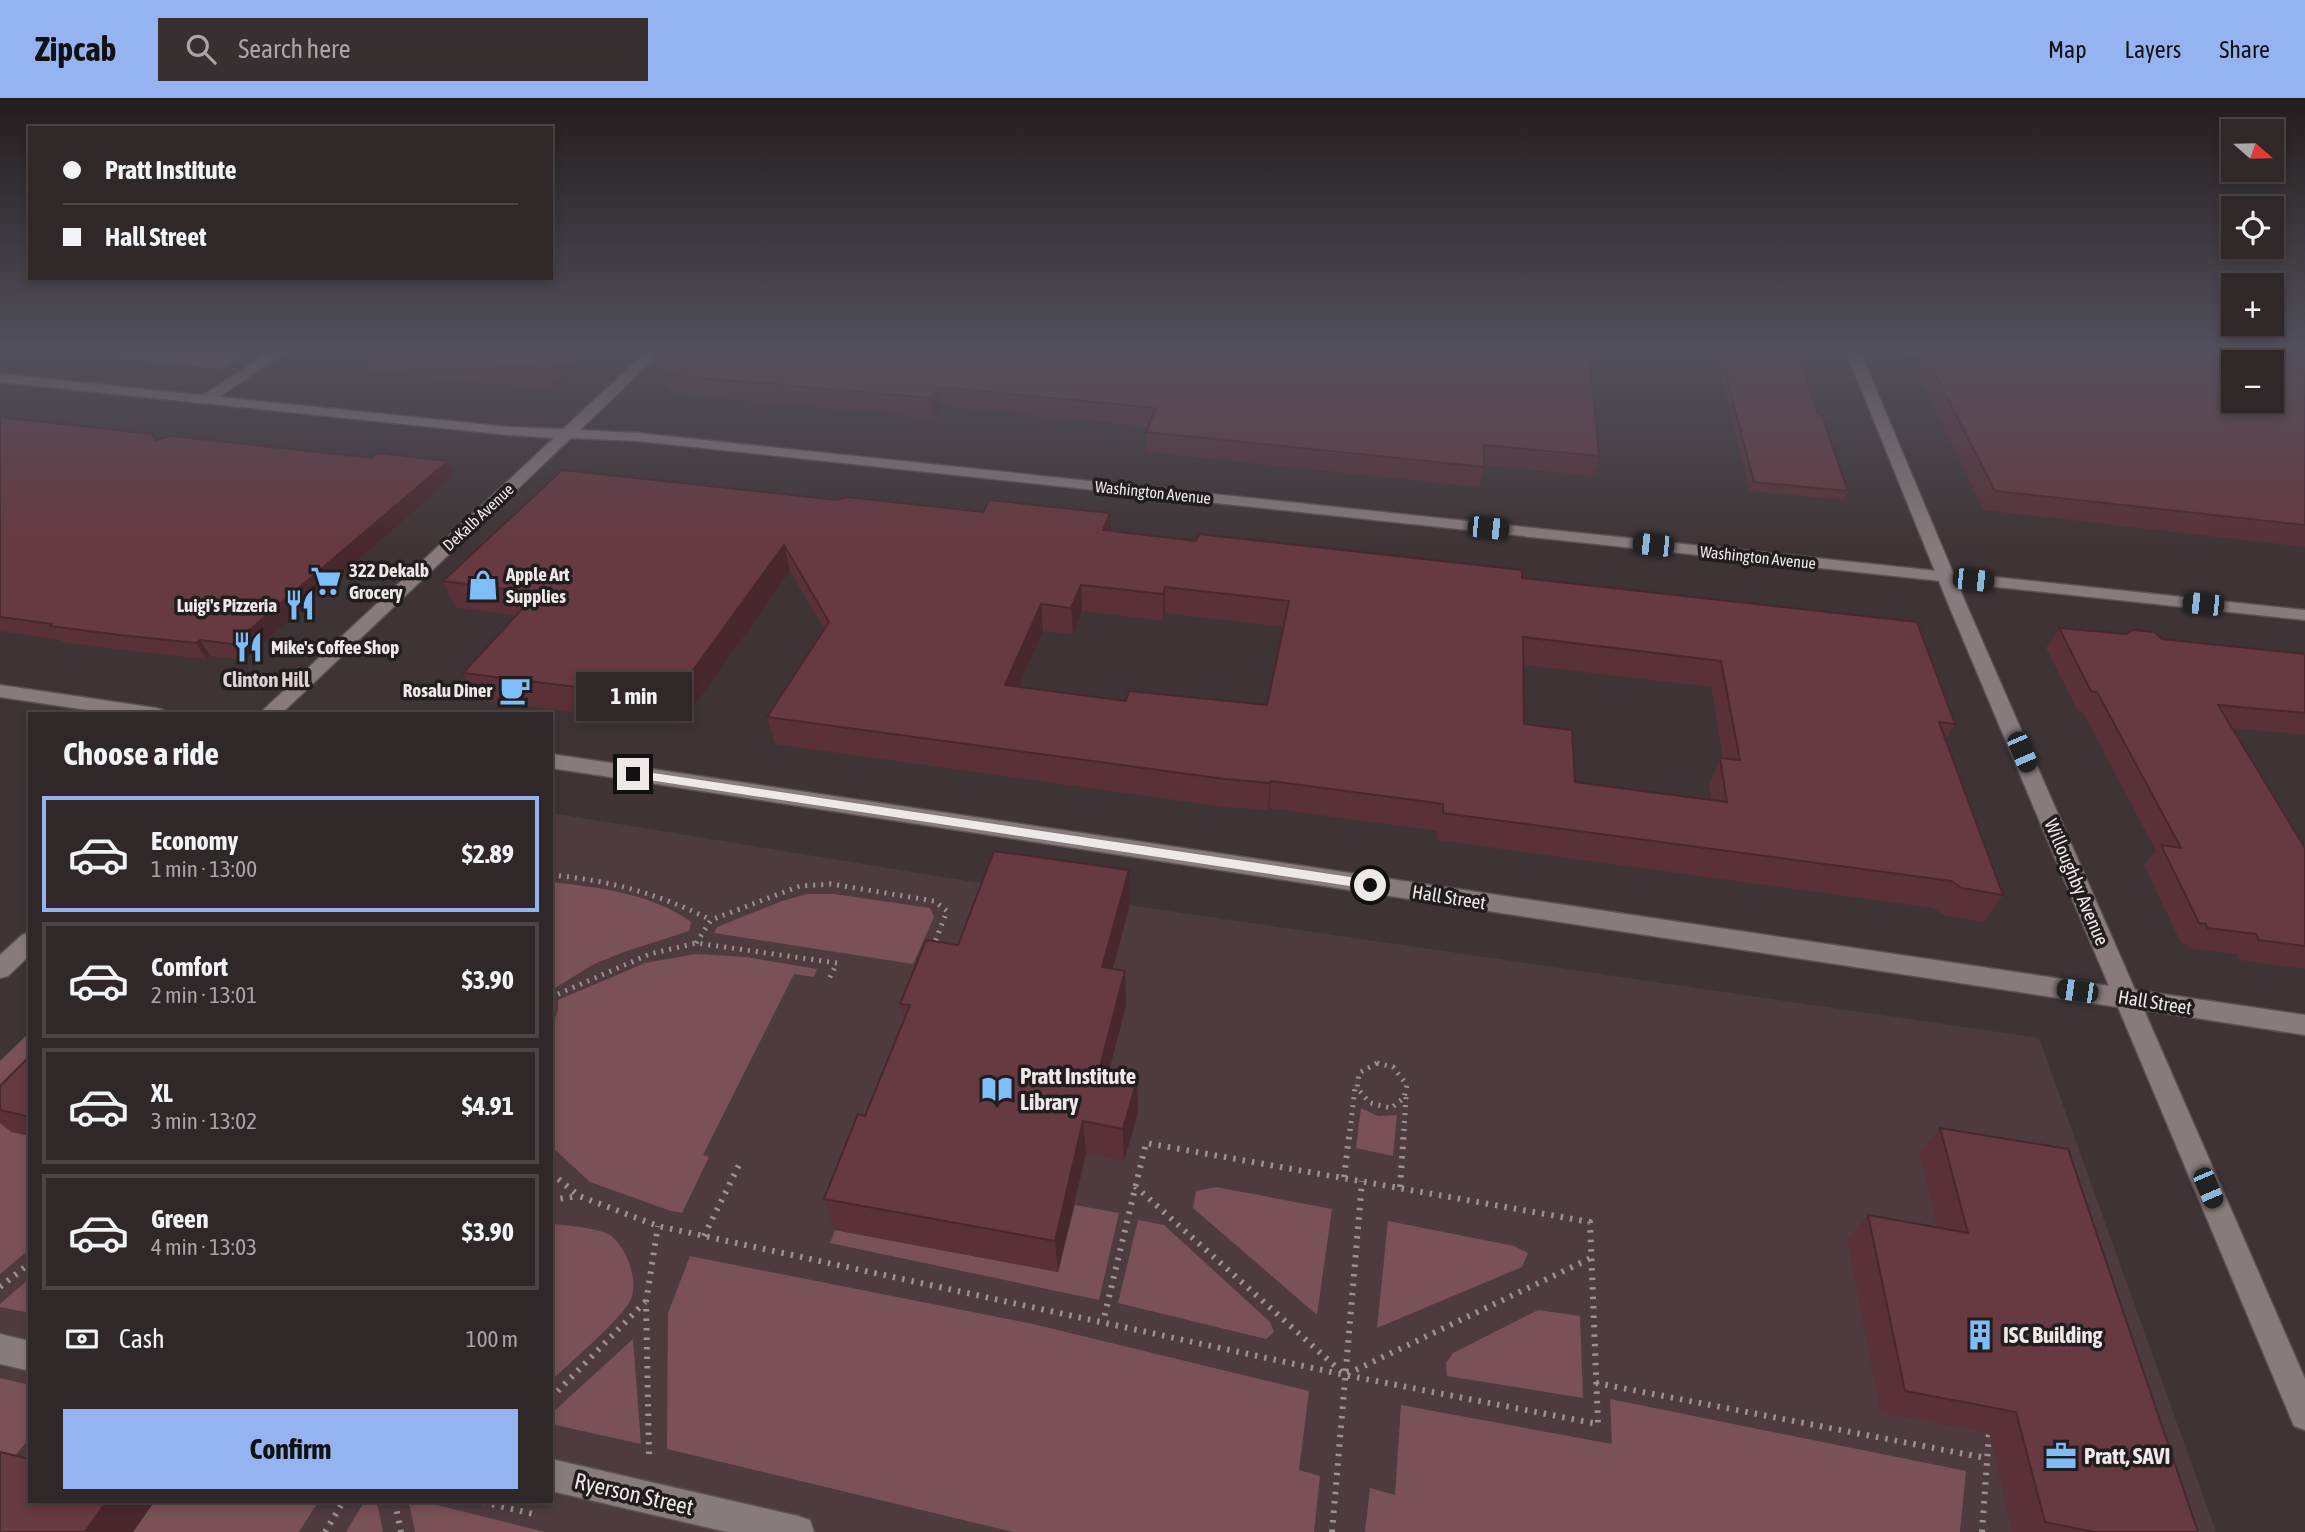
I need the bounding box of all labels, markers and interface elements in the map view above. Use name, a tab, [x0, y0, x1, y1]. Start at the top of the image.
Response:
search box	[158, 18, 648, 81]
text: Zipcab	[35, 30, 116, 68]
icon: search	[182, 30, 220, 68]
text: Search here	[238, 34, 350, 64]
text: Map	[2048, 36, 2087, 63]
text: Layers	[2125, 36, 2181, 63]
text: Share	[2219, 36, 2270, 63]
north arrow	[2221, 119, 2284, 182]
map controls	[2221, 119, 2284, 413]
text: Pratt Institute	[105, 155, 236, 185]
button: locate	[2221, 196, 2284, 259]
text: Hall Street	[105, 222, 207, 252]
button: +	[2221, 273, 2284, 336]
button: −	[2221, 350, 2284, 413]
street label: Washington Avenue	[1094, 477, 1212, 508]
street label: DeKalb Avenue	[439, 480, 517, 554]
car	[1467, 515, 1510, 541]
car	[1632, 532, 1675, 558]
street label: Washington Avenue	[1699, 542, 1817, 573]
place label: 322 Dekalb Grocery	[349, 559, 429, 603]
place label: Apple Art Supplies	[505, 563, 570, 607]
supermarket icon: 322 Dekalb Grocery	[309, 564, 343, 598]
car	[1952, 567, 1995, 593]
shop icon: Apple Art Supplies	[466, 568, 500, 602]
restaurant icon: Luigi's Pizzeria	[283, 588, 317, 622]
car	[2182, 591, 2225, 617]
place label: Luigi's Pizzeria	[177, 594, 277, 616]
restaurant icon: Mike's Coffee Shop	[231, 630, 265, 664]
place label: Mike's Coffee Shop	[271, 636, 399, 658]
district label: Clinton Hill	[223, 667, 310, 691]
callout: 1 min	[575, 672, 691, 722]
cafe icon: Rosalu Diner	[498, 673, 532, 707]
place label: Rosalu Diner	[403, 679, 492, 701]
text: 1 min	[611, 683, 657, 709]
car	[2005, 729, 2040, 775]
text: Choose a ride	[63, 735, 219, 772]
route end	[617, 758, 649, 790]
street label: Willoughby Avenue	[2040, 815, 2114, 949]
icon: car	[67, 823, 130, 886]
text: Economy	[151, 826, 238, 856]
text: $2.89	[462, 839, 514, 869]
text: 1 min · 13:00	[151, 856, 257, 882]
route start	[1354, 869, 1386, 901]
street label: Hall Street	[1411, 880, 1487, 914]
icon: car	[67, 949, 130, 1012]
text: Comfort	[151, 952, 228, 982]
text: $3.90	[462, 965, 514, 995]
car	[2055, 978, 2100, 1004]
text: 2 min · 13:01	[151, 982, 257, 1008]
street label: Hall Street	[2117, 985, 2193, 1019]
place label: Pratt Institute Library	[1020, 1063, 1136, 1115]
library icon: Pratt Institute Library	[980, 1072, 1014, 1106]
icon: car	[67, 1075, 130, 1138]
text: XL	[151, 1078, 173, 1108]
text: $4.91	[462, 1091, 514, 1121]
text: 3 min · 13:02	[151, 1108, 257, 1134]
car	[2191, 1165, 2226, 1211]
icon: car	[67, 1201, 130, 1264]
text: Green	[151, 1204, 209, 1234]
text: $3.90	[462, 1217, 514, 1247]
text: 4 min · 13:03	[151, 1234, 257, 1260]
building icon: ISC Building	[1963, 1318, 1997, 1352]
icon: cash	[63, 1320, 101, 1358]
place label: ISC Building	[2003, 1322, 2103, 1348]
text: Cash	[119, 1324, 165, 1354]
text: 100 m	[466, 1326, 518, 1352]
button: Confirm	[63, 1409, 518, 1489]
office icon: Pratt, SAVI	[2044, 1439, 2078, 1473]
place label: Pratt, SAVI	[2084, 1443, 2170, 1469]
street label: Ryerson Street	[572, 1468, 696, 1520]

